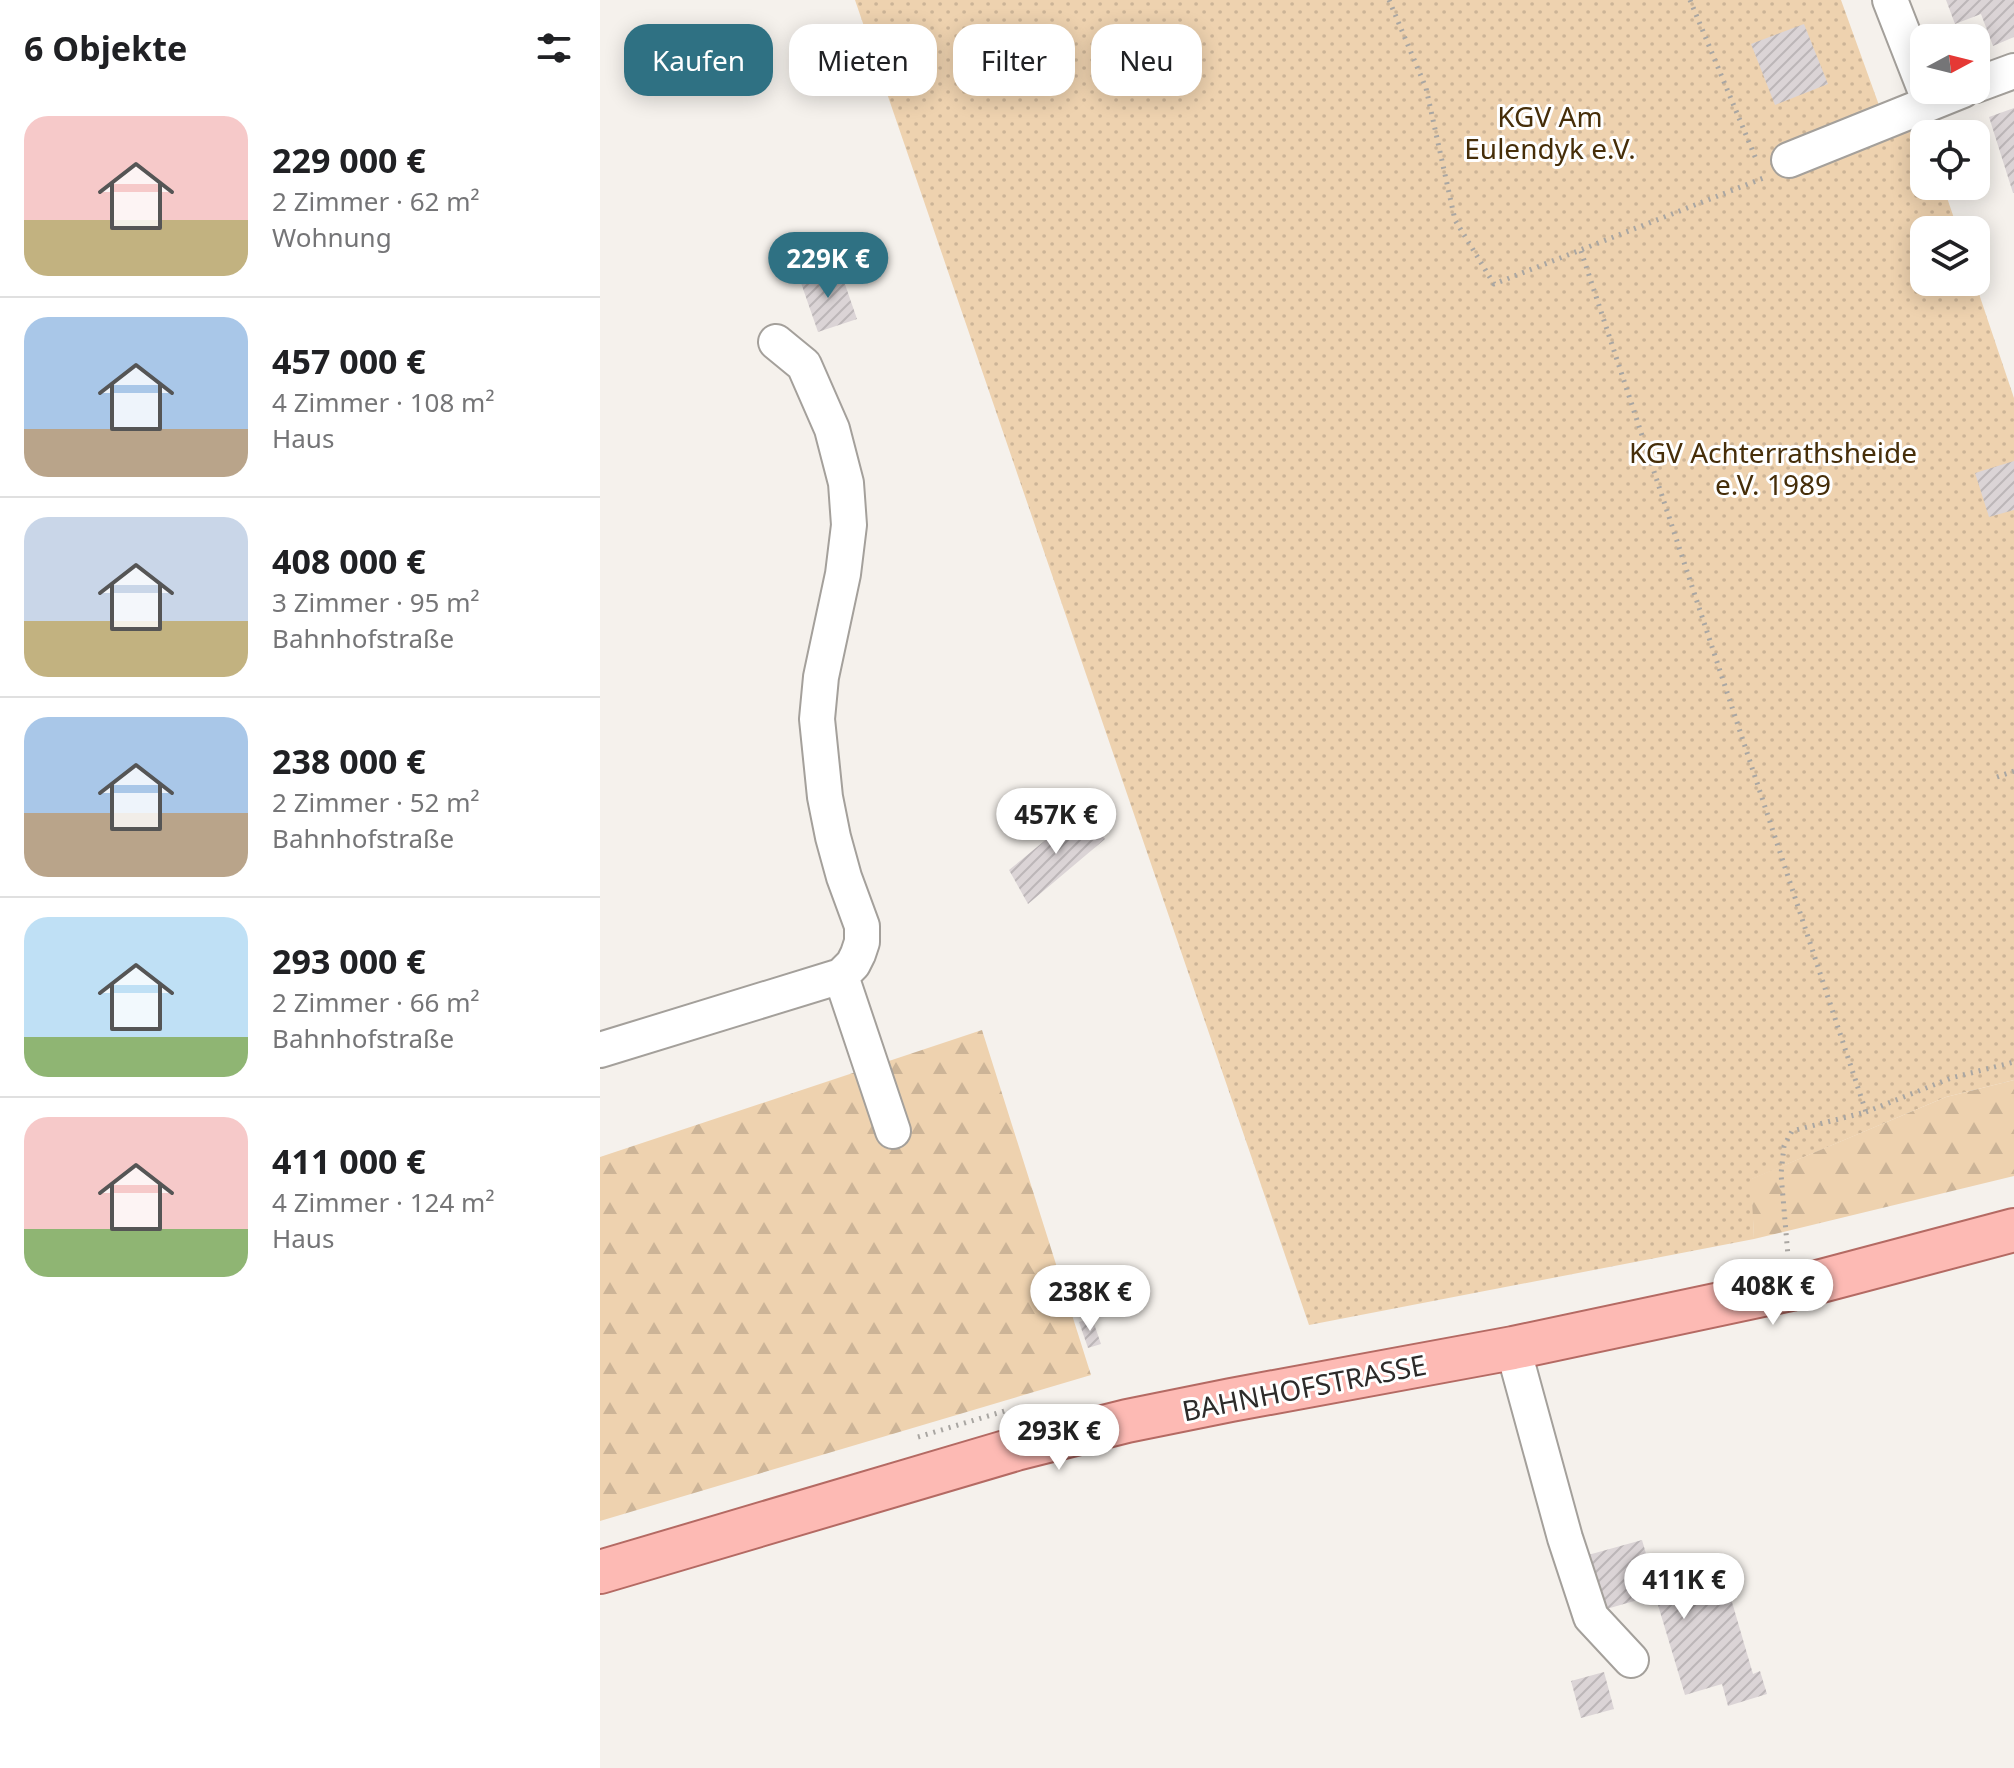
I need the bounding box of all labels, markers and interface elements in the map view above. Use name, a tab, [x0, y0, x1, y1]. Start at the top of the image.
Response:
chip: Kaufen	[624, 24, 773, 96]
chip: Mieten	[789, 24, 937, 96]
chip: Filter	[953, 24, 1075, 96]
chip: Neu	[1091, 24, 1202, 96]
north arrow	[1910, 24, 1990, 104]
map controls	[1910, 24, 1990, 296]
text: 6 Objekte	[24, 25, 187, 71]
icon: filters	[532, 26, 576, 70]
park label: KGV Am Eulendyk e.V.	[1464, 97, 1636, 167]
button: locate	[1910, 120, 1990, 200]
text: 229 000 €	[272, 137, 426, 183]
icon: home	[88, 148, 184, 244]
text: 2 Zimmer · 62 m²	[272, 183, 480, 219]
button: layers	[1910, 216, 1990, 296]
text: Wohnung	[272, 219, 392, 255]
pin: 229K €	[763, 232, 893, 300]
text: 229K €	[786, 240, 870, 276]
text: 457 000 €	[272, 338, 426, 384]
icon: home	[88, 349, 184, 445]
text: 4 Zimmer · 108 m²	[272, 384, 495, 420]
text: Haus	[272, 420, 334, 456]
park label: KGV Achterrathsheide e.V. 1989	[1629, 433, 1917, 503]
text: 408 000 €	[272, 538, 426, 584]
icon: home	[88, 549, 184, 645]
text: 3 Zimmer · 95 m²	[272, 584, 480, 620]
text: Bahnhofstraße	[272, 620, 454, 656]
text: 238 000 €	[272, 738, 426, 784]
icon: home	[88, 749, 184, 845]
text: 2 Zimmer · 52 m²	[272, 784, 480, 820]
pin: 457K €	[991, 788, 1121, 856]
text: 457K €	[1014, 796, 1098, 832]
text: Bahnhofstraße	[272, 820, 454, 856]
text: 293 000 €	[272, 938, 426, 984]
icon: home	[88, 949, 184, 1045]
text: 2 Zimmer · 66 m²	[272, 984, 480, 1020]
text: Bahnhofstraße	[272, 1020, 454, 1056]
text: 411 000 €	[272, 1138, 426, 1184]
icon: home	[88, 1149, 184, 1245]
text: 4 Zimmer · 124 m²	[272, 1184, 495, 1220]
text: Haus	[272, 1220, 334, 1256]
pin: 408K €	[1708, 1259, 1838, 1327]
pin: 238K €	[1025, 1265, 1155, 1333]
text: 408K €	[1731, 1267, 1815, 1303]
text: 238K €	[1048, 1273, 1132, 1309]
street label: BAHNHOFSTRASSE	[1179, 1345, 1429, 1429]
pin: 293K €	[994, 1404, 1124, 1472]
text: 293K €	[1017, 1412, 1101, 1448]
pin: 411K €	[1619, 1553, 1749, 1621]
text: 411K €	[1642, 1561, 1726, 1597]

